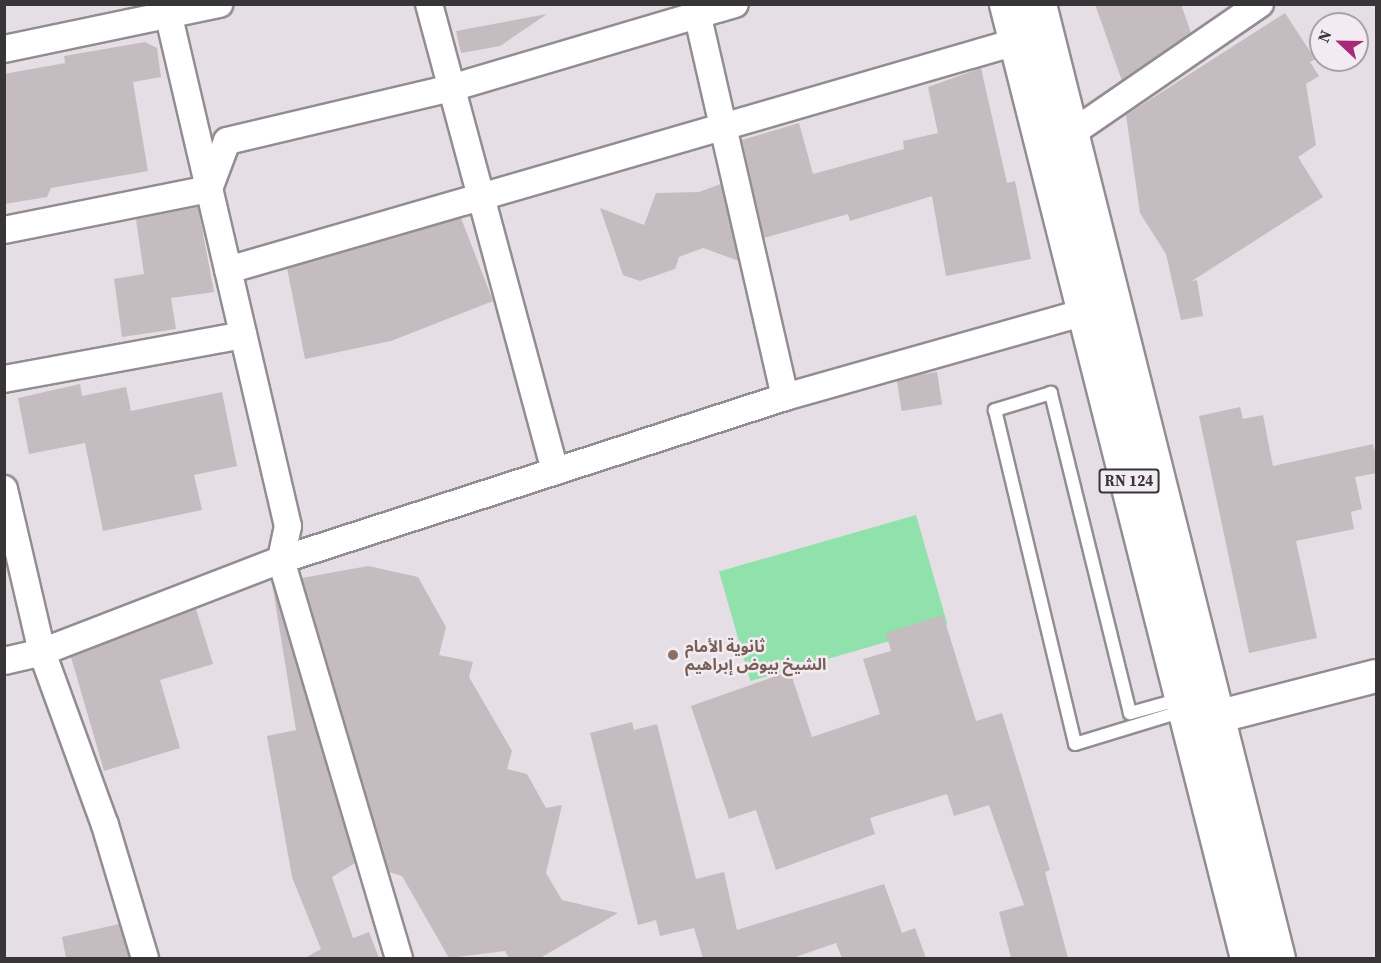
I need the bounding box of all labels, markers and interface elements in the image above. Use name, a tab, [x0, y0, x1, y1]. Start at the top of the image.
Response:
north arrow	[1309, 12, 1369, 72]
text: N	[1312, 26, 1337, 46]
road number: RN 124	[1098, 469, 1160, 493]
place label: ثانوية الأمام الشيخ بيوض إبراهيم	[685, 636, 826, 674]
marker: ثانوية الأمام الشيخ بيوض إبراهيم	[666, 648, 680, 662]

